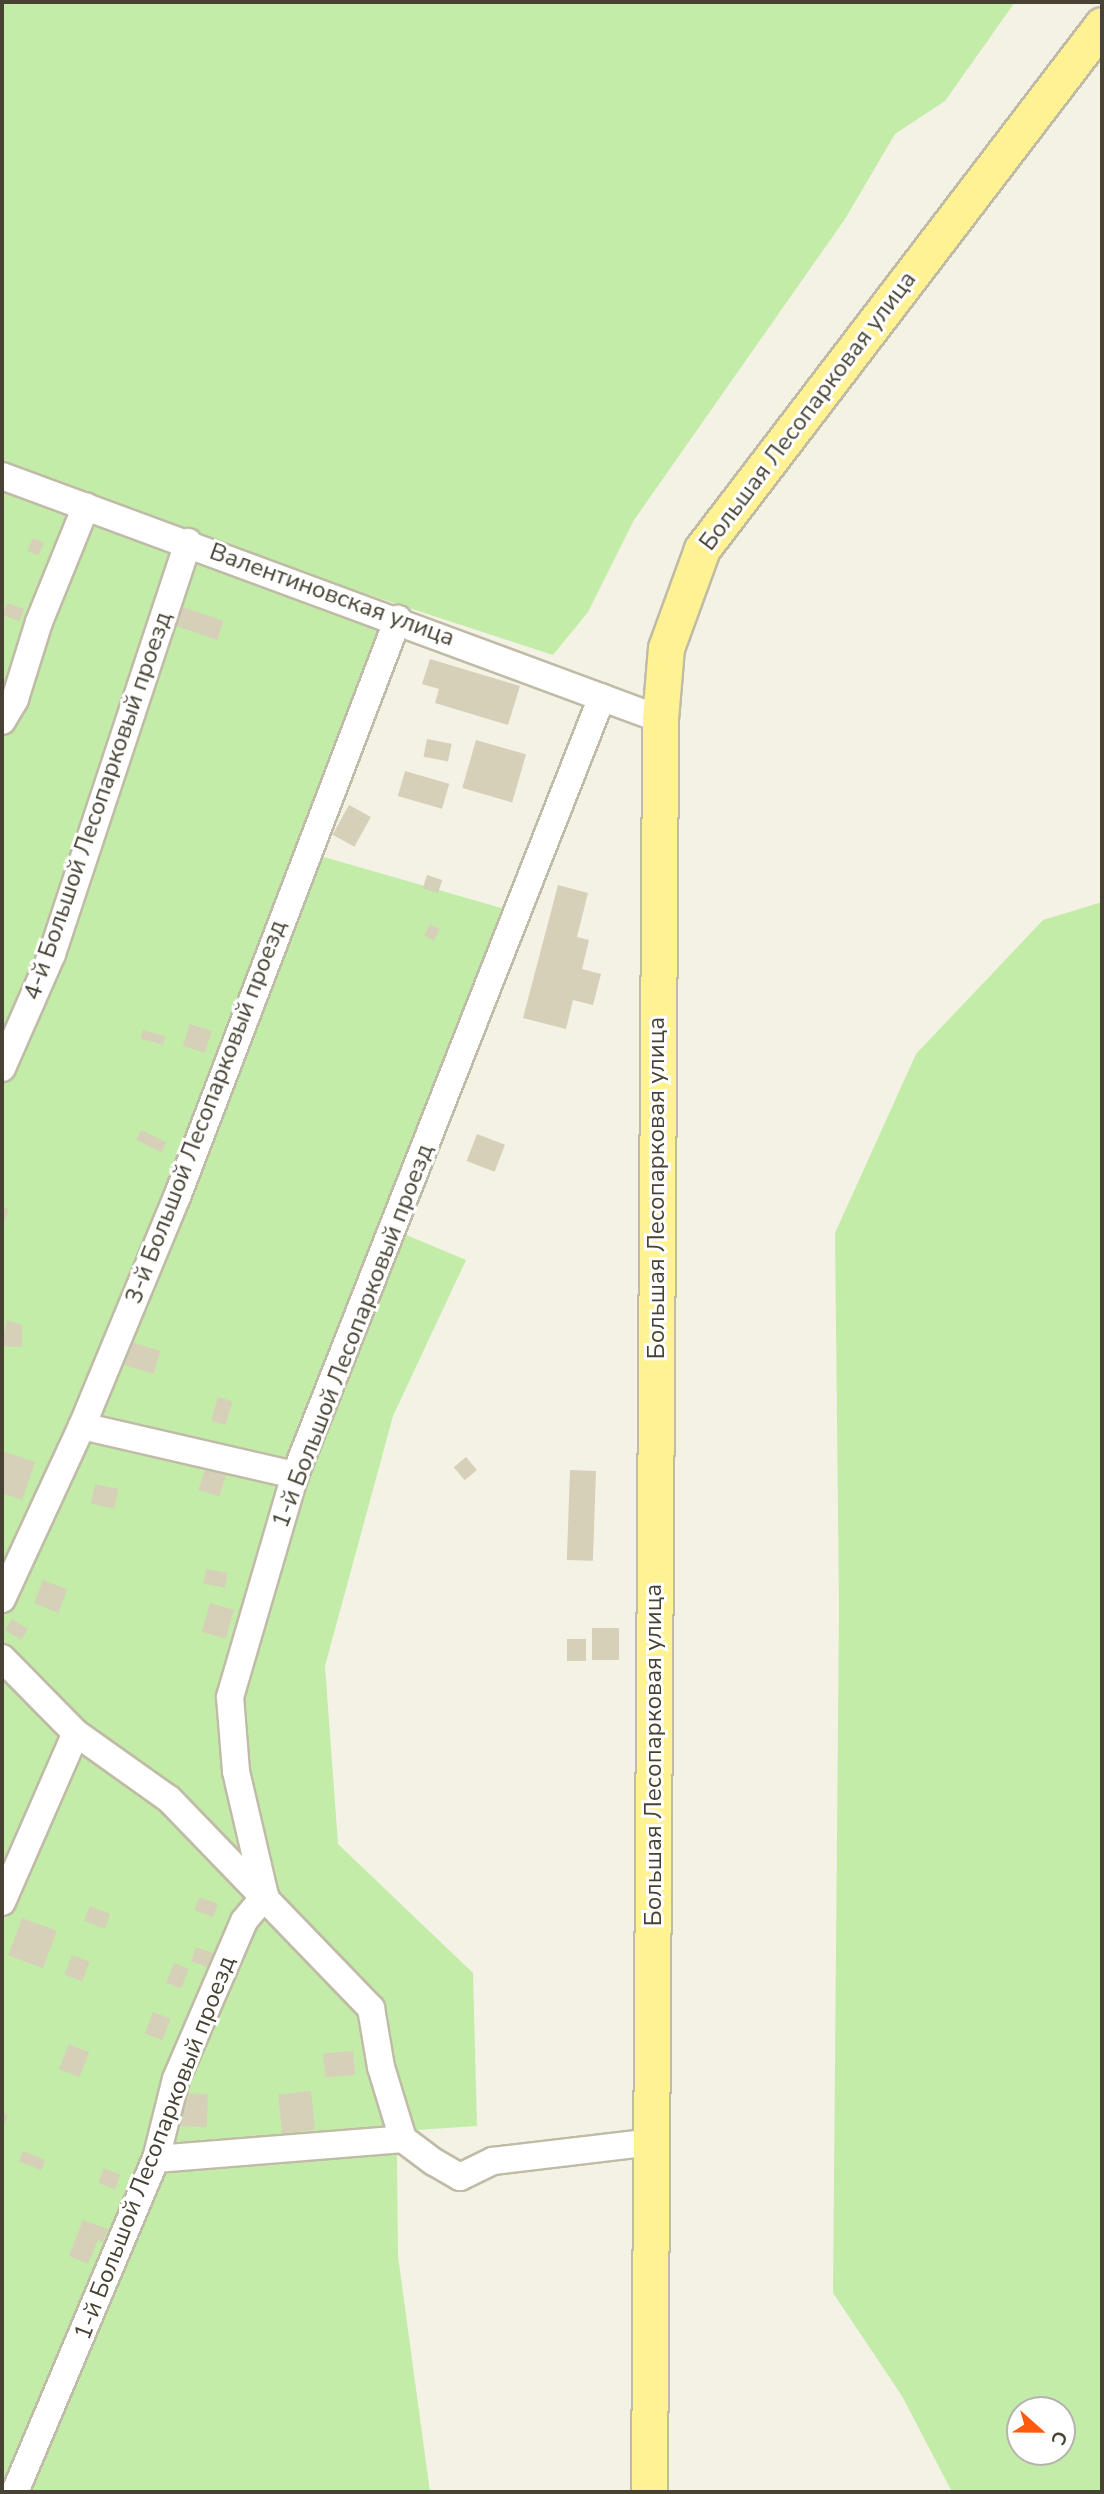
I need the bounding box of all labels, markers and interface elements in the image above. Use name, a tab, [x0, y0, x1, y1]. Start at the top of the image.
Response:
street label: Большая Лесопарковая улица	[694, 266, 922, 556]
street label: Валентиновская улица	[206, 537, 458, 653]
street label: 4-й Большой Лесопарковый проезд	[18, 608, 178, 1004]
street label: 3-й Большой Лесопарковый проезд	[119, 916, 293, 1308]
street label: Большая Лесопарковая улица	[643, 1017, 671, 1359]
street label: 1-й Большой Лесопарковый проезд	[266, 1140, 440, 1532]
street label: Большая Лесопарковая улица	[640, 1584, 668, 1926]
street label: 1-й Большой Лесопарковый проезд	[68, 1952, 242, 2344]
north arrow	[1006, 2396, 1076, 2466]
text: С	[1044, 2427, 1073, 2448]

